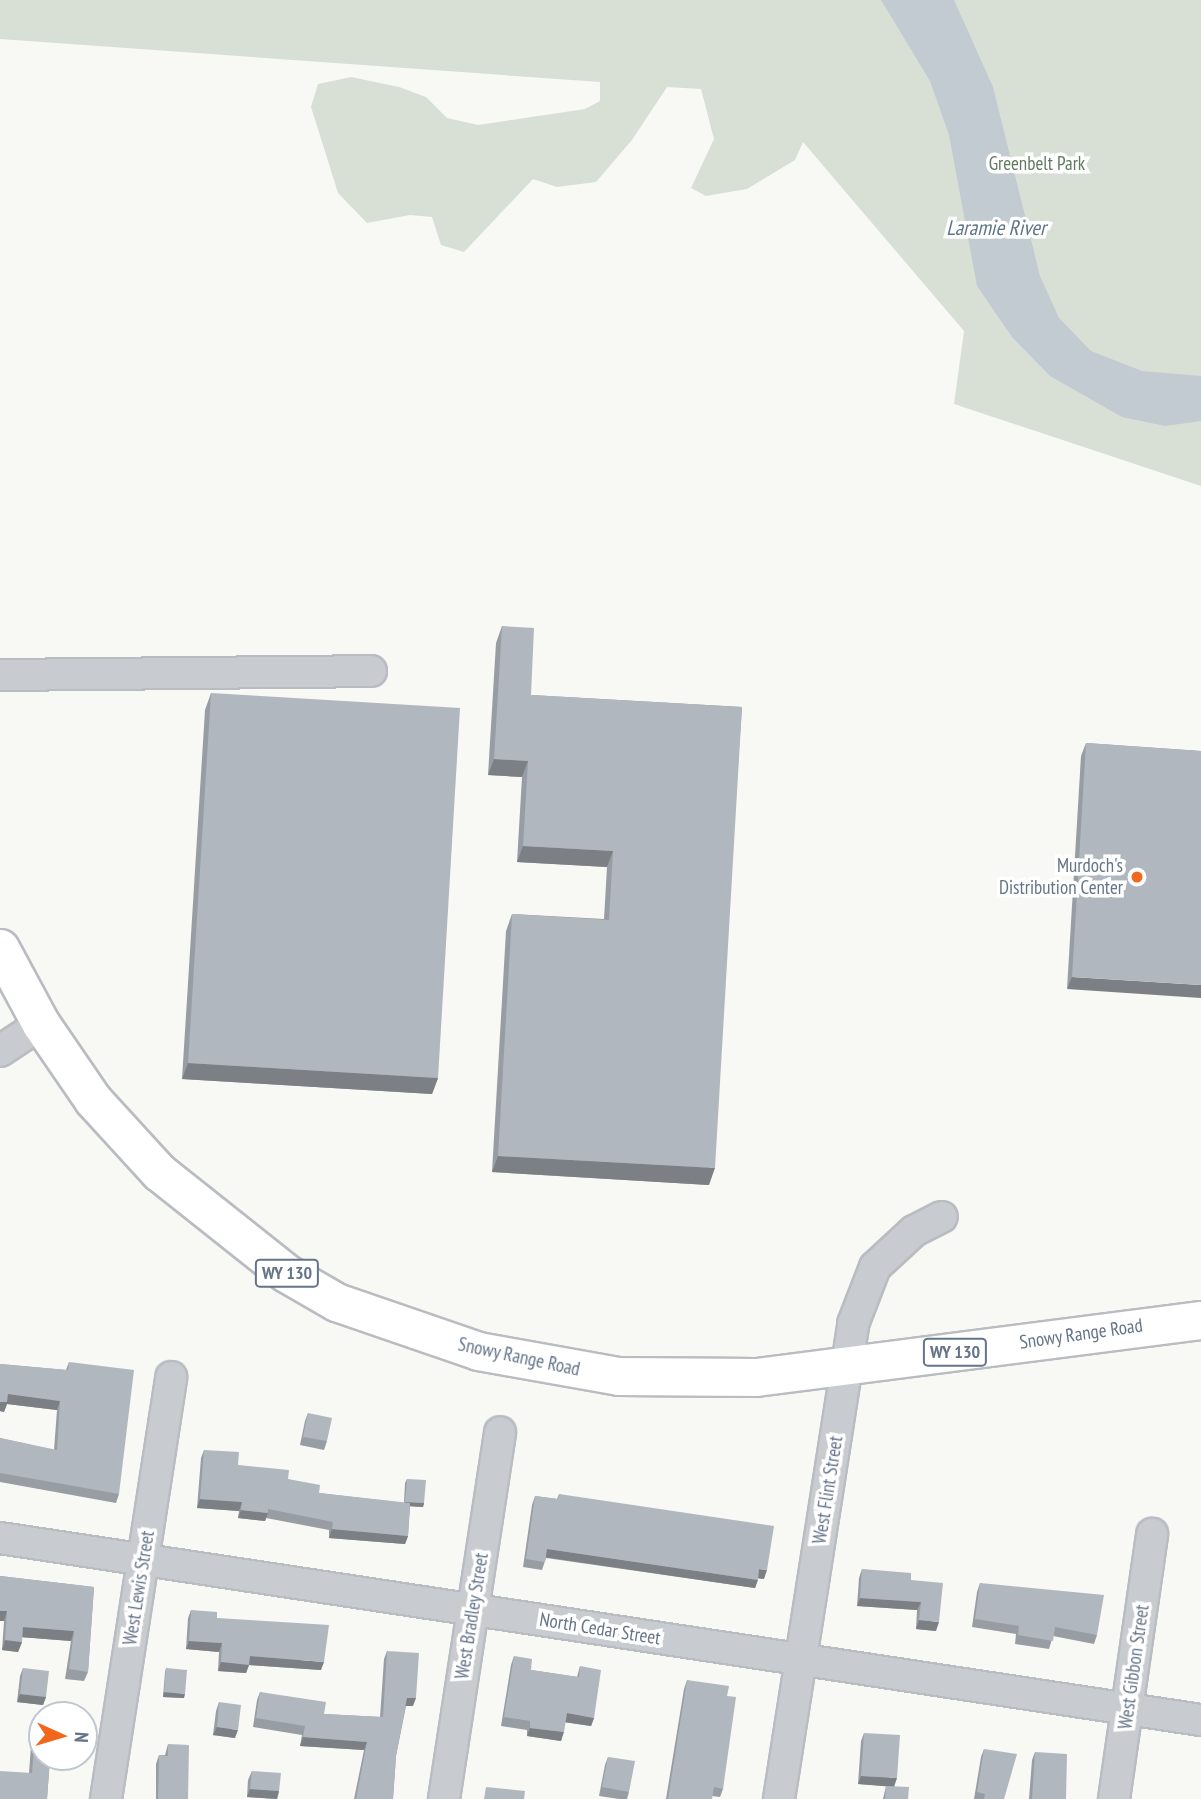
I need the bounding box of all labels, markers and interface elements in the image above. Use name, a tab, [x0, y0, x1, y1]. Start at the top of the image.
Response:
park label: Greenbelt Park	[989, 153, 1085, 175]
water label: Laramie River	[946, 215, 1046, 241]
place label: Murdoch's Distribution Center	[999, 855, 1123, 899]
marker: Murdoch's Distribution Center	[1129, 869, 1145, 885]
road number: WY 130	[254, 1258, 320, 1288]
street label: Snowy Range Road	[1018, 1314, 1144, 1354]
street label: Snowy Range Road	[456, 1333, 582, 1381]
road number: WY 130	[922, 1338, 988, 1366]
street label: West Flint Street	[808, 1434, 848, 1546]
street label: West Lewis Street	[119, 1529, 159, 1647]
street label: West Bradley Street	[451, 1551, 493, 1681]
street label: West Gibbon Street	[1114, 1603, 1154, 1731]
street label: North Cedar Street	[538, 1608, 662, 1650]
north arrow	[28, 1701, 98, 1771]
text: N	[70, 1731, 94, 1743]

